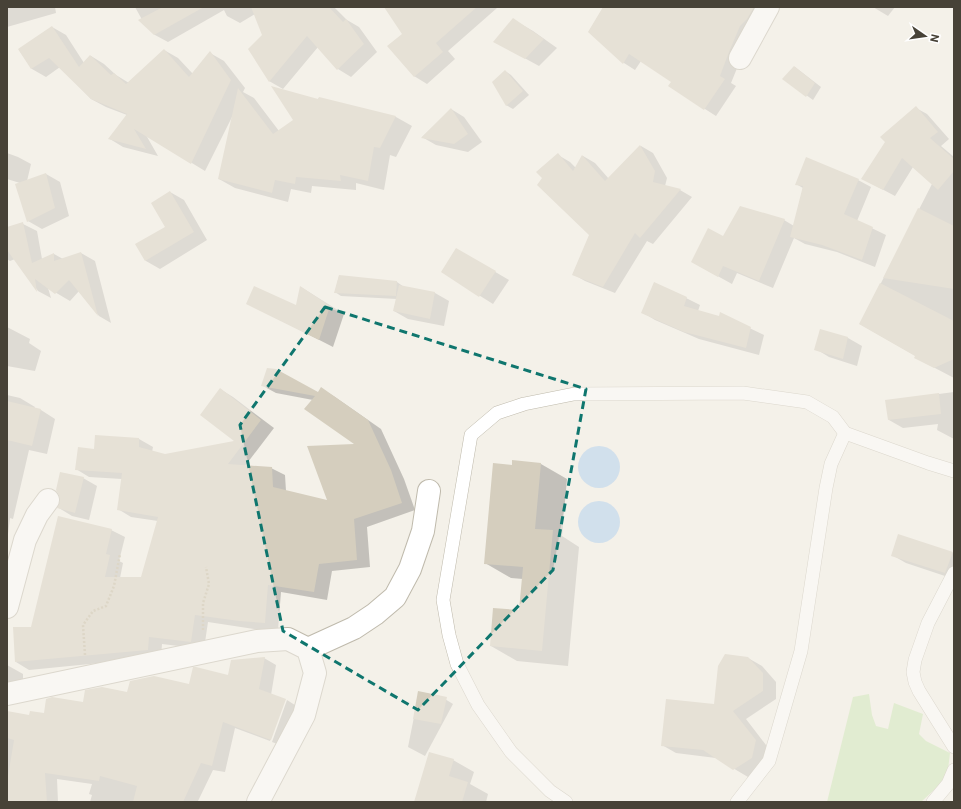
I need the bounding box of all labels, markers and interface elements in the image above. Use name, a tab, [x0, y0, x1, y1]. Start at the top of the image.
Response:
north arrow	[905, 16, 945, 56]
text: N	[927, 33, 941, 44]

